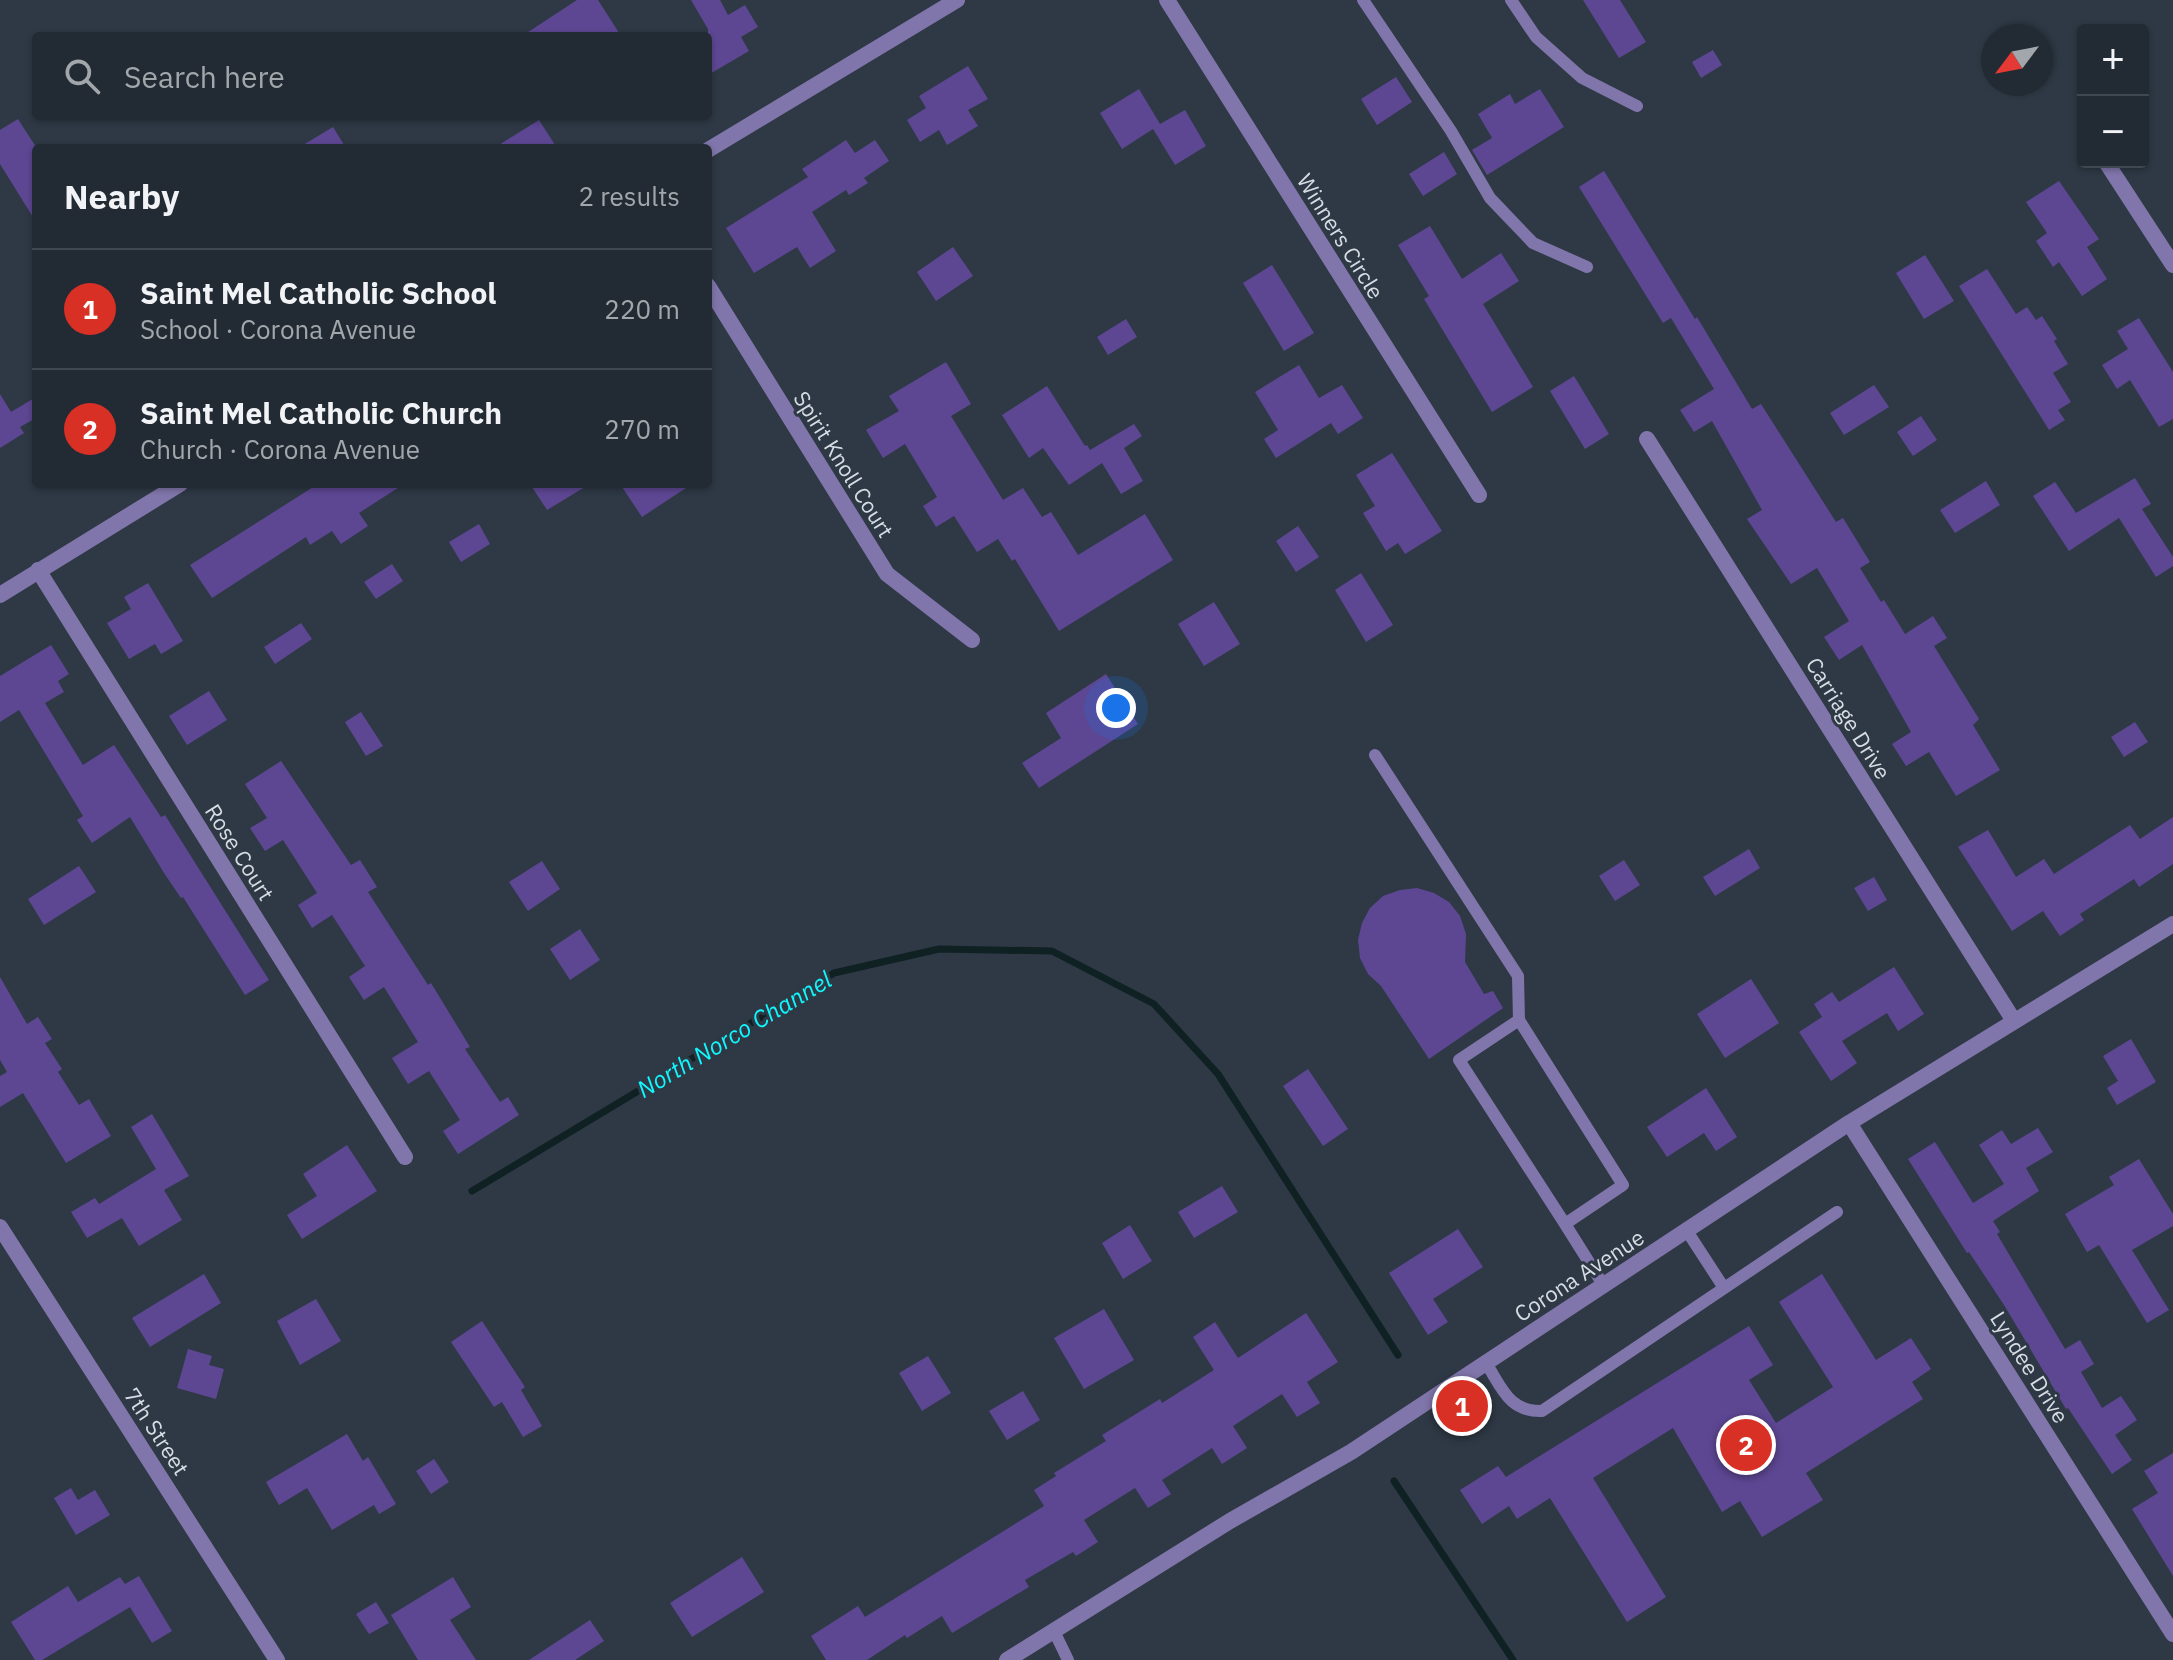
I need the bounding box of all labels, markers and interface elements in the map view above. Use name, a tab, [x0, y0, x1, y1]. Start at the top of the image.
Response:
north arrow	[1981, 24, 2053, 96]
map controls	[2077, 24, 2149, 168]
button: +	[2077, 24, 2149, 96]
search box	[32, 32, 712, 120]
icon: search	[60, 54, 104, 98]
text: Search here	[124, 57, 285, 96]
button: −	[2077, 96, 2149, 168]
street label: Winners Circle	[1291, 168, 1391, 304]
text: Nearby	[64, 174, 179, 218]
text: 2 results	[578, 179, 680, 213]
text: Saint Mel Catholic School	[140, 273, 496, 312]
text: 1	[82, 292, 98, 326]
text: 220 m	[604, 292, 680, 326]
text: School · Corona Avenue	[140, 312, 416, 346]
street label: Spirit Knoll Court	[787, 385, 901, 543]
text: Saint Mel Catholic Church	[140, 393, 502, 432]
text: 2	[82, 412, 98, 446]
text: 270 m	[604, 412, 680, 446]
text: Church · Corona Avenue	[140, 432, 420, 466]
street label: Carriage Drive	[1800, 652, 1898, 784]
your location	[1096, 688, 1136, 728]
street label: Rose Court	[199, 798, 281, 906]
water label: North Norco Channel	[631, 963, 838, 1105]
street label: Corona Avenue	[1509, 1222, 1649, 1328]
street label: Lyndee Drive	[1984, 1306, 2076, 1428]
pin: 1	[1436, 1376, 1488, 1436]
street label: 7th Street	[118, 1382, 196, 1480]
pin: 2	[1720, 1415, 1772, 1475]

